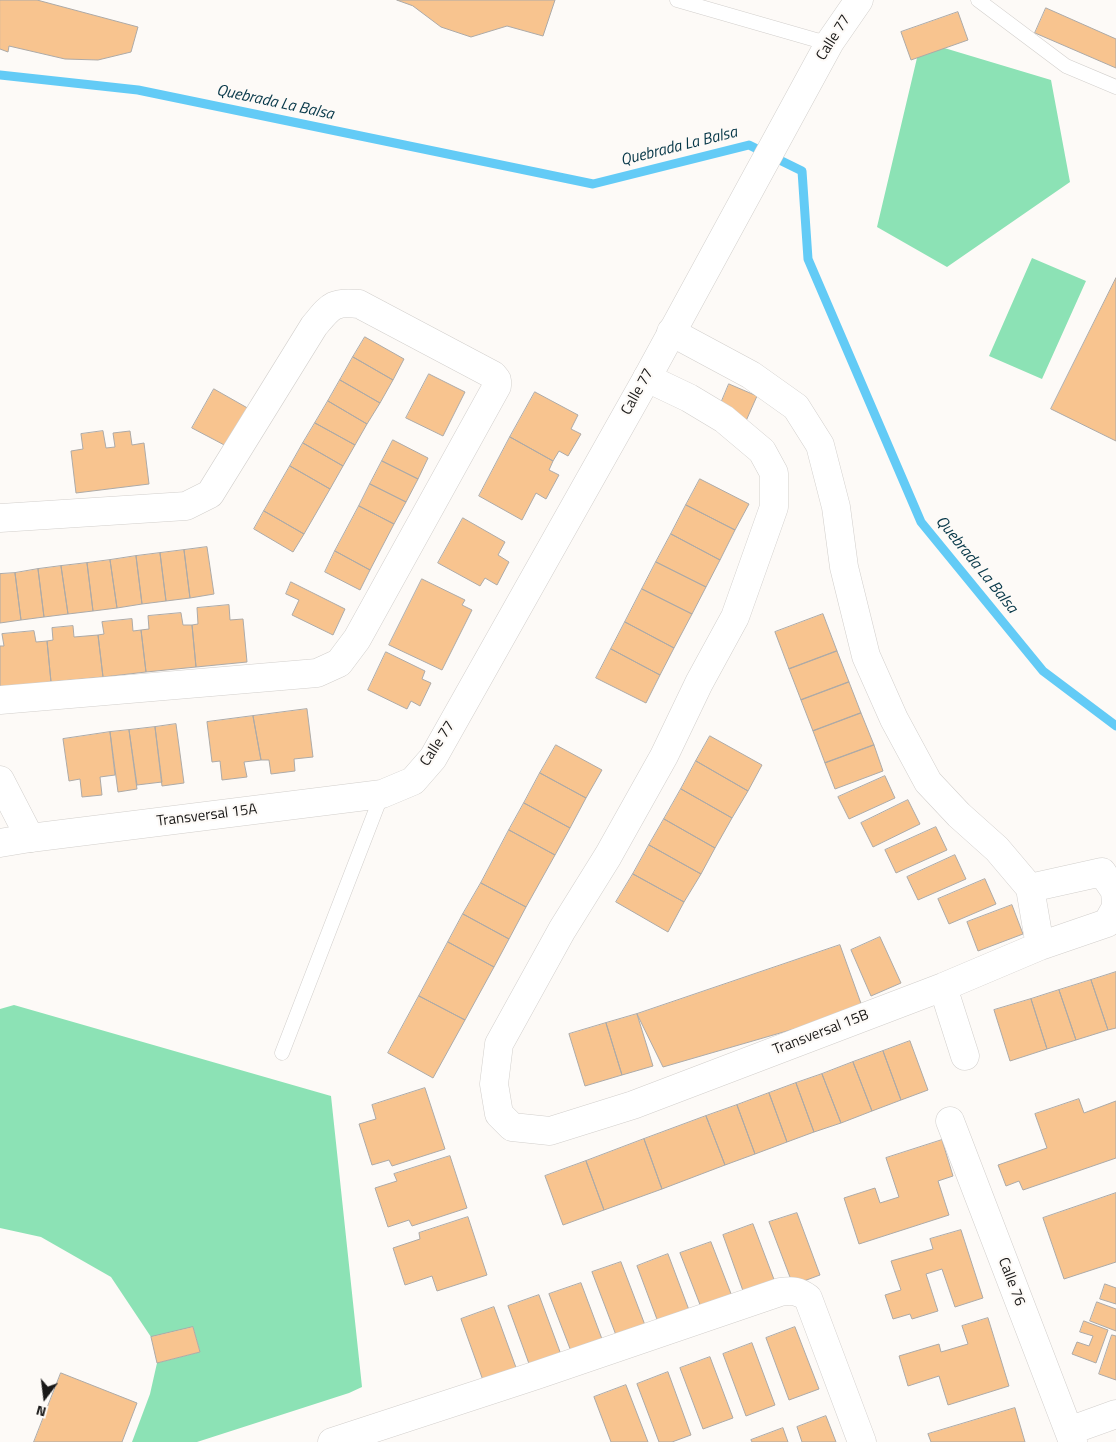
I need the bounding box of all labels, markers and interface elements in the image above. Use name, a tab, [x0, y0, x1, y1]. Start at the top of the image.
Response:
street label: Calle 77	[813, 12, 855, 64]
water label: Quebrada La Balsa	[215, 81, 335, 125]
water label: Quebrada La Balsa	[619, 123, 739, 171]
street label: Calle 77	[618, 366, 658, 418]
water label: Quebrada La Balsa	[931, 512, 1021, 618]
street label: Calle 77	[417, 718, 459, 770]
street label: Transversal 15A	[156, 801, 258, 831]
street label: Transversal 15B	[770, 1006, 872, 1060]
street label: Calle 76	[994, 1255, 1028, 1309]
north arrow	[20, 1372, 70, 1422]
text: N	[34, 1401, 48, 1423]

